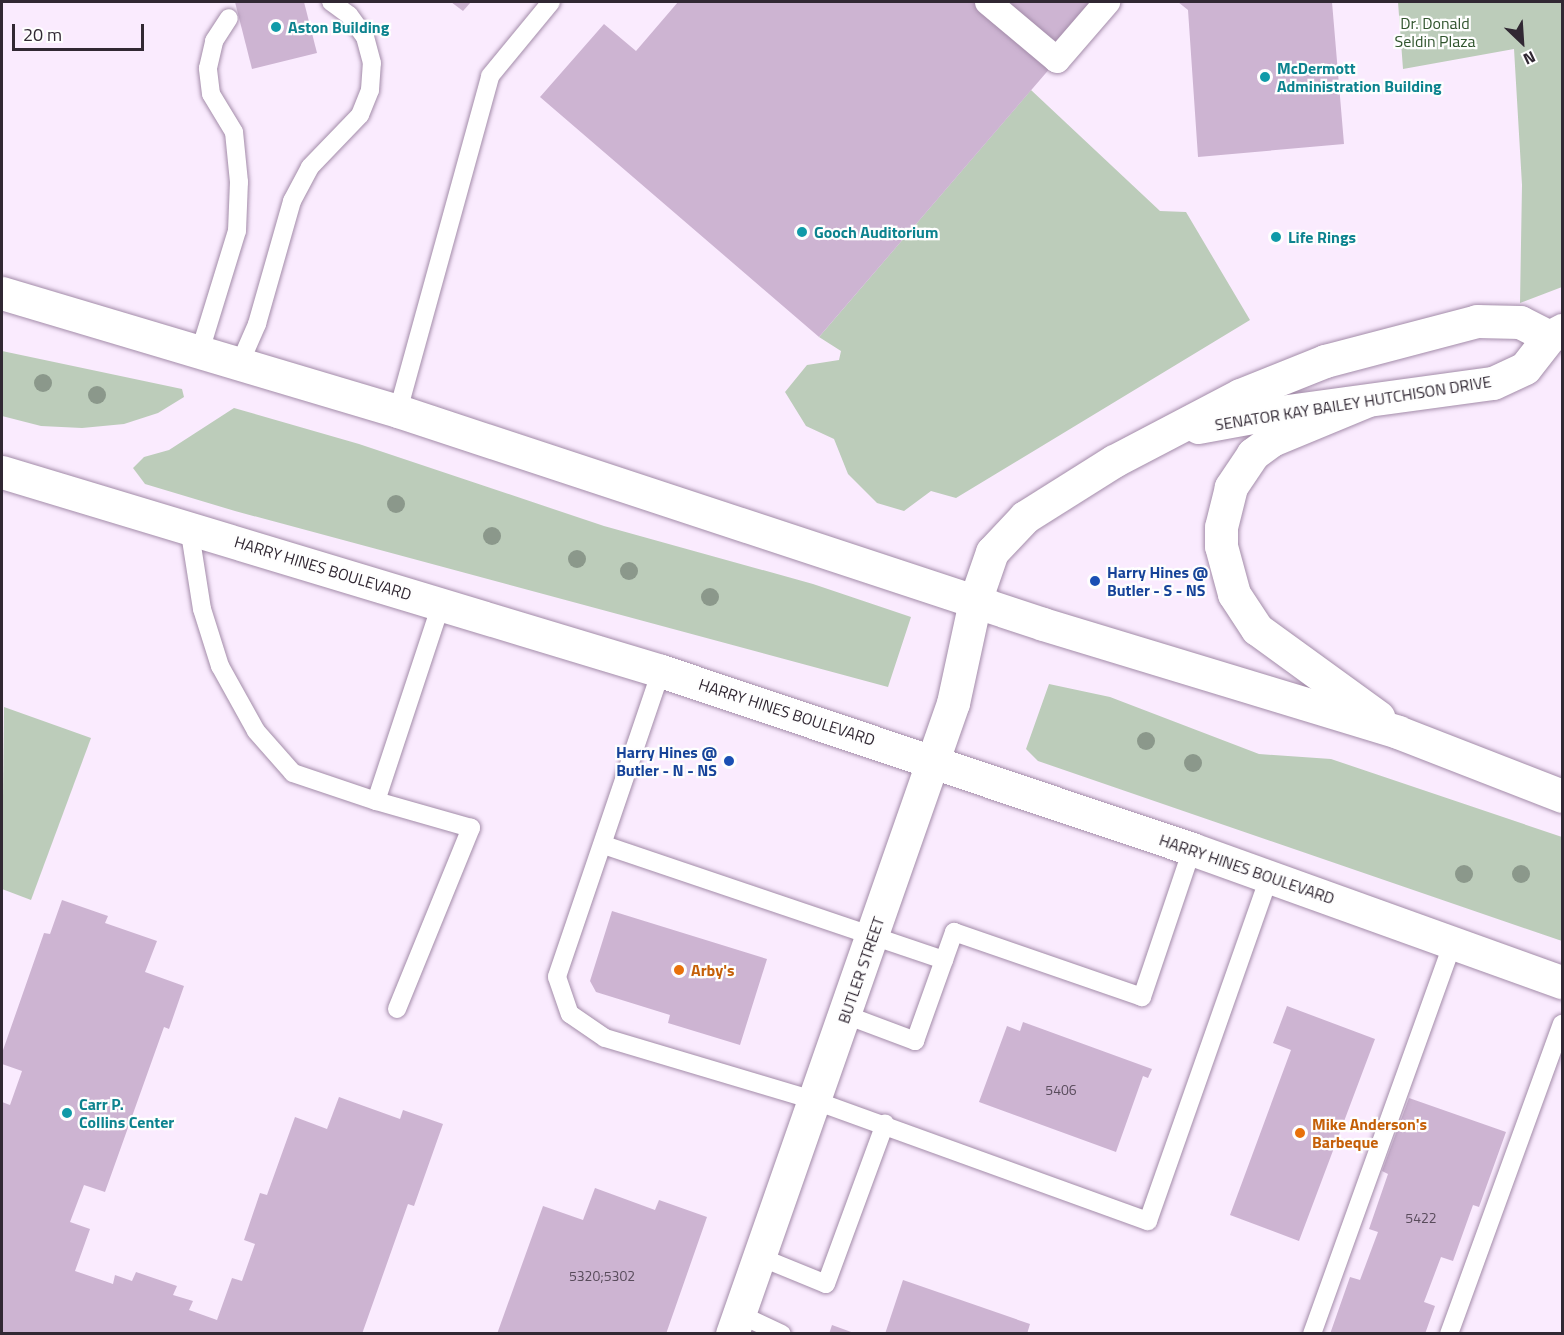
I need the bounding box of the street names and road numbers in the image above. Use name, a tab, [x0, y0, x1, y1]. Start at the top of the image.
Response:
street label: SENATOR KAY BAILEY HUTCHISON DRIVE	[1213, 372, 1493, 434]
street label: HARRY HINES BOULEVARD	[232, 532, 414, 604]
street label: HARRY HINES BOULEVARD	[696, 674, 878, 750]
street label: HARRY HINES BOULEVARD	[1157, 830, 1337, 908]
street label: BUTLER STREET	[834, 914, 888, 1026]

